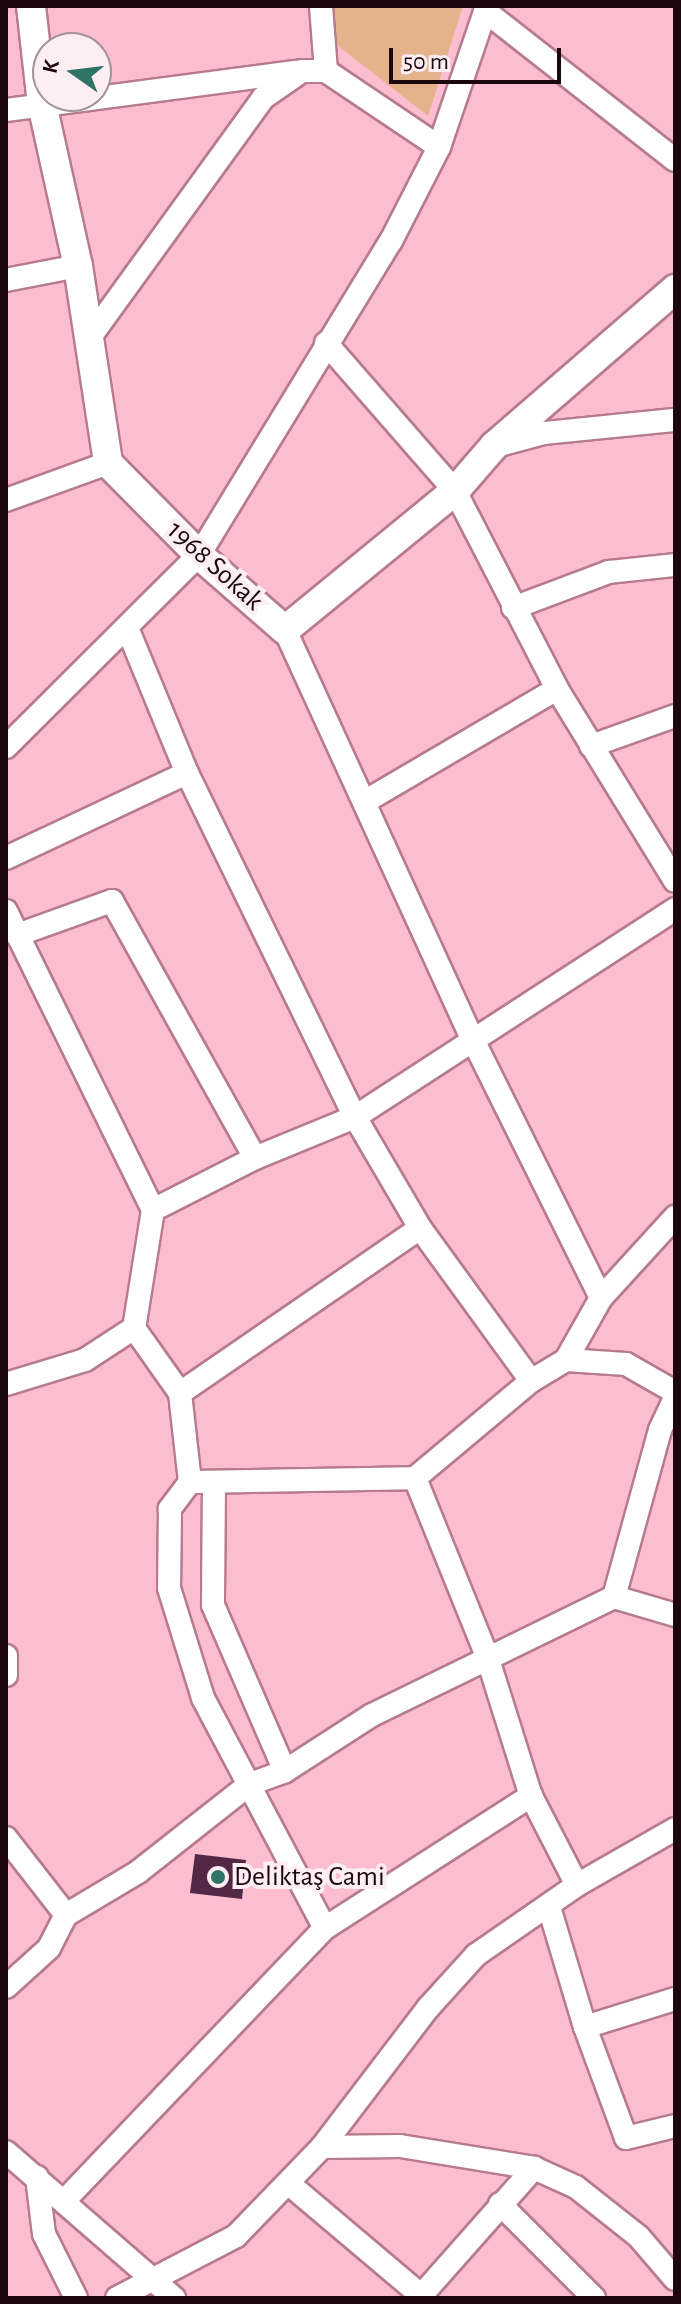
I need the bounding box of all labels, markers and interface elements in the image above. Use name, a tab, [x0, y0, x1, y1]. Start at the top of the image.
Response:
north arrow	[32, 32, 112, 112]
scale bar	[393, 32, 565, 82]
text: 50 m	[403, 50, 449, 74]
text: K	[38, 58, 63, 76]
street label: 1968 Sokak	[160, 514, 270, 618]
place label: Deliktaş Cami	[234, 1860, 385, 1894]
marker: Deliktaş Cami	[209, 1868, 227, 1886]

